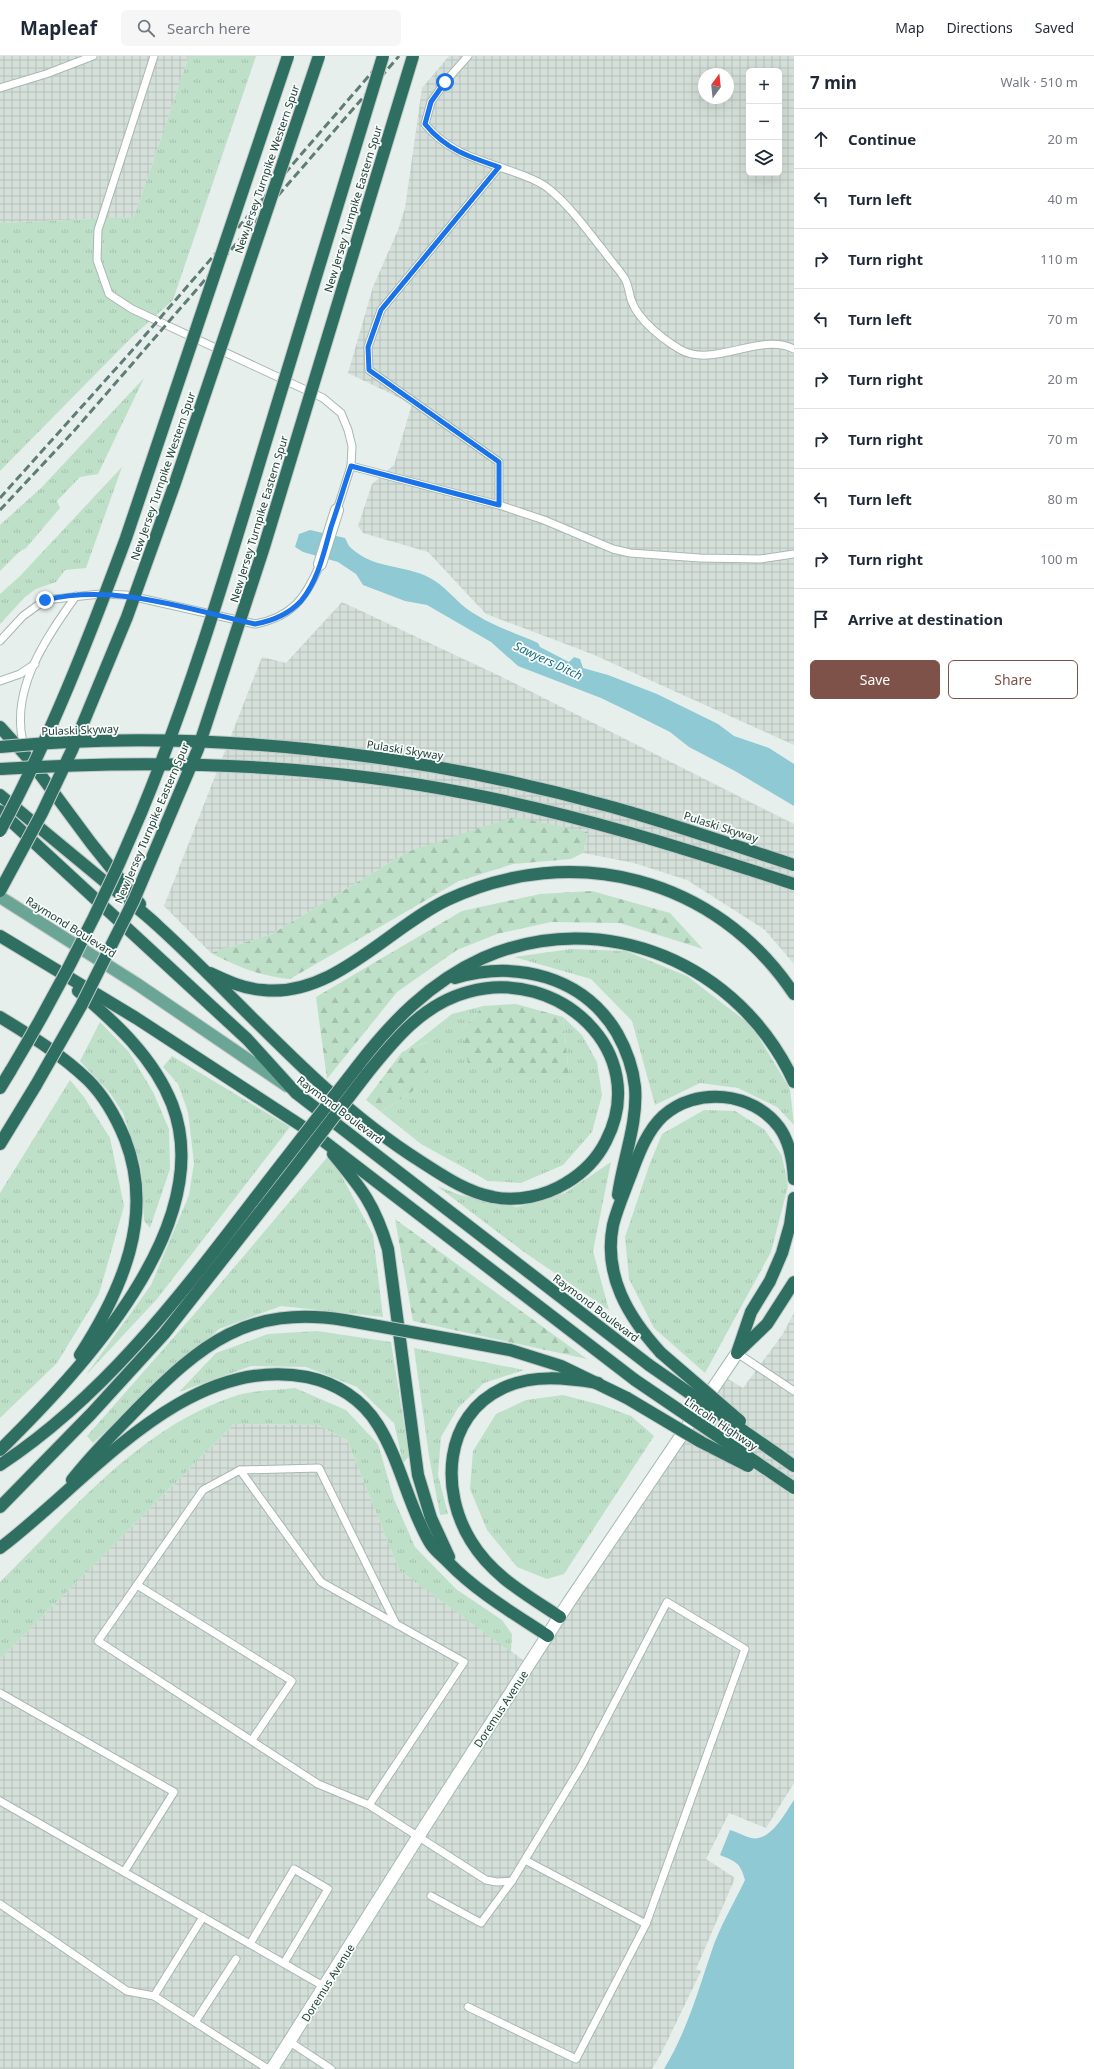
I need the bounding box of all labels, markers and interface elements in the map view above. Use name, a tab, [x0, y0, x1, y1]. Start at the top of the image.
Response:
search box	[121, 10, 401, 46]
text: Mapleaf	[20, 15, 97, 41]
icon: search	[135, 17, 157, 39]
text: Search here	[167, 18, 251, 38]
text: Map	[895, 18, 924, 37]
text: Directions	[946, 18, 1013, 37]
text: Saved	[1035, 18, 1074, 37]
north arrow	[698, 68, 734, 104]
map controls	[746, 68, 782, 176]
button: +	[746, 68, 782, 104]
text: 7 min	[810, 71, 857, 94]
route start	[436, 73, 454, 91]
text: Walk · 510 m	[1000, 73, 1078, 91]
street label: New Jersey Turnpike Western Spur	[231, 82, 303, 255]
button: −	[746, 104, 782, 140]
street label: New Jersey Turnpike Eastern Spur	[320, 123, 385, 294]
icon: ahead	[810, 128, 832, 150]
text: Continue	[848, 129, 916, 149]
text: 20 m	[1048, 130, 1078, 148]
button: layers	[746, 140, 782, 176]
icon: left	[810, 188, 832, 210]
text: Turn left	[848, 189, 912, 209]
text: 40 m	[1048, 190, 1078, 208]
icon: right	[810, 248, 832, 270]
text: Turn right	[848, 249, 923, 269]
text: 110 m	[1040, 250, 1078, 268]
icon: left	[810, 308, 832, 330]
text: Turn left	[848, 309, 912, 329]
text: 70 m	[1048, 310, 1078, 328]
icon: right	[810, 368, 832, 390]
text: Turn right	[848, 369, 923, 389]
text: 20 m	[1048, 370, 1078, 388]
street label: New Jersey Turnpike Western Spur	[127, 389, 199, 562]
icon: right	[810, 428, 832, 450]
text: Turn right	[848, 429, 923, 449]
text: 70 m	[1048, 430, 1078, 448]
street label: New Jersey Turnpike Eastern Spur	[226, 433, 291, 604]
icon: left	[810, 488, 832, 510]
text: Turn left	[848, 489, 912, 509]
text: 80 m	[1048, 490, 1078, 508]
icon: right	[810, 548, 832, 570]
text: Turn right	[848, 549, 923, 569]
text: 100 m	[1040, 550, 1078, 568]
route end	[36, 591, 54, 609]
icon: arrive	[810, 608, 832, 630]
text: Arrive at destination	[848, 609, 1003, 629]
water label: Sawyers Ditch	[511, 637, 585, 684]
button: Save	[810, 660, 940, 699]
button: Share	[948, 660, 1078, 699]
street label: Pulaski Skyway	[41, 721, 119, 738]
street label: Pulaski Skyway	[366, 736, 445, 763]
street label: New Jersey Turnpike Eastern Spur	[111, 740, 193, 906]
street label: Pulaski Skyway	[682, 807, 761, 846]
street label: Raymond Boulevard	[23, 893, 119, 961]
street label: Raymond Boulevard	[294, 1072, 386, 1147]
street label: Raymond Boulevard	[550, 1270, 642, 1345]
street label: Lincoln Highway	[682, 1394, 761, 1454]
street label: Doremus Avenue	[470, 1667, 531, 1750]
street label: Doremus Avenue	[298, 1941, 358, 2024]

